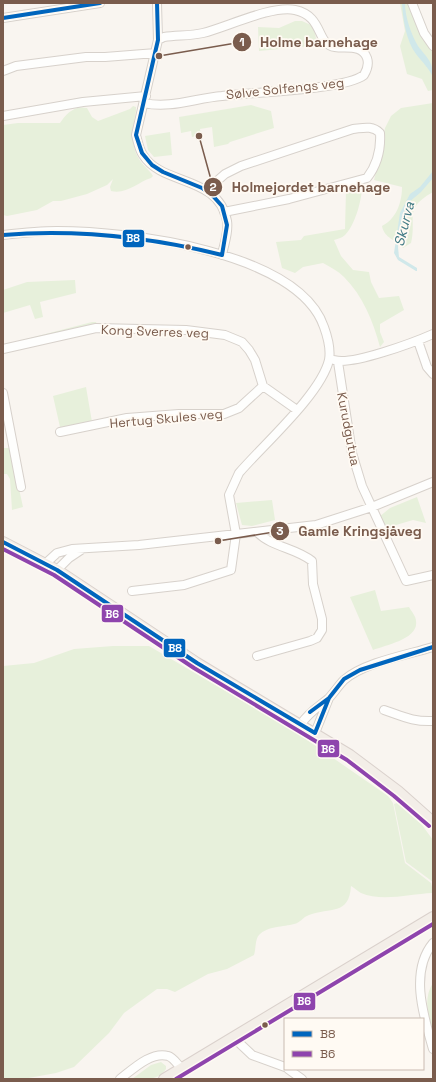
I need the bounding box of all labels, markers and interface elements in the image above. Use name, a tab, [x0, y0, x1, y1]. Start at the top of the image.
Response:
callout: Holme barnehage	[232, 29, 386, 55]
text: Holme barnehage	[260, 33, 378, 51]
text: 1	[239, 34, 245, 50]
street label: Sølve Solfengs veg	[225, 74, 345, 103]
callout: Holmejordet barnehage	[203, 174, 398, 200]
text: Holmejordet barnehage	[232, 178, 390, 196]
text: 2	[209, 179, 217, 195]
water label: Skurva	[390, 199, 418, 248]
line badge: B8	[122, 229, 145, 248]
text: B8	[126, 231, 140, 245]
unlabelled marker	[183, 242, 193, 252]
street label: Kong Sverres veg	[101, 321, 209, 342]
street label: Kurudgutua	[333, 391, 364, 468]
street label: Hertug Skules veg	[109, 405, 223, 432]
callout: Gamle Kringsjåveg	[270, 518, 429, 544]
text: Gamle Kringsjåveg	[298, 522, 422, 540]
text: 3	[276, 523, 284, 539]
line badge: B6	[101, 604, 124, 623]
text: B6	[105, 607, 119, 621]
line badge: B8	[163, 638, 186, 658]
text: B8	[168, 641, 182, 655]
line badge: B6	[317, 739, 340, 758]
text: B6	[321, 742, 335, 756]
line badge: B6	[293, 992, 316, 1011]
text: B6	[297, 994, 311, 1008]
legend	[284, 1018, 424, 1070]
unlabelled marker	[260, 1020, 270, 1030]
text: B8	[320, 1026, 335, 1042]
text: B6	[320, 1046, 335, 1062]

